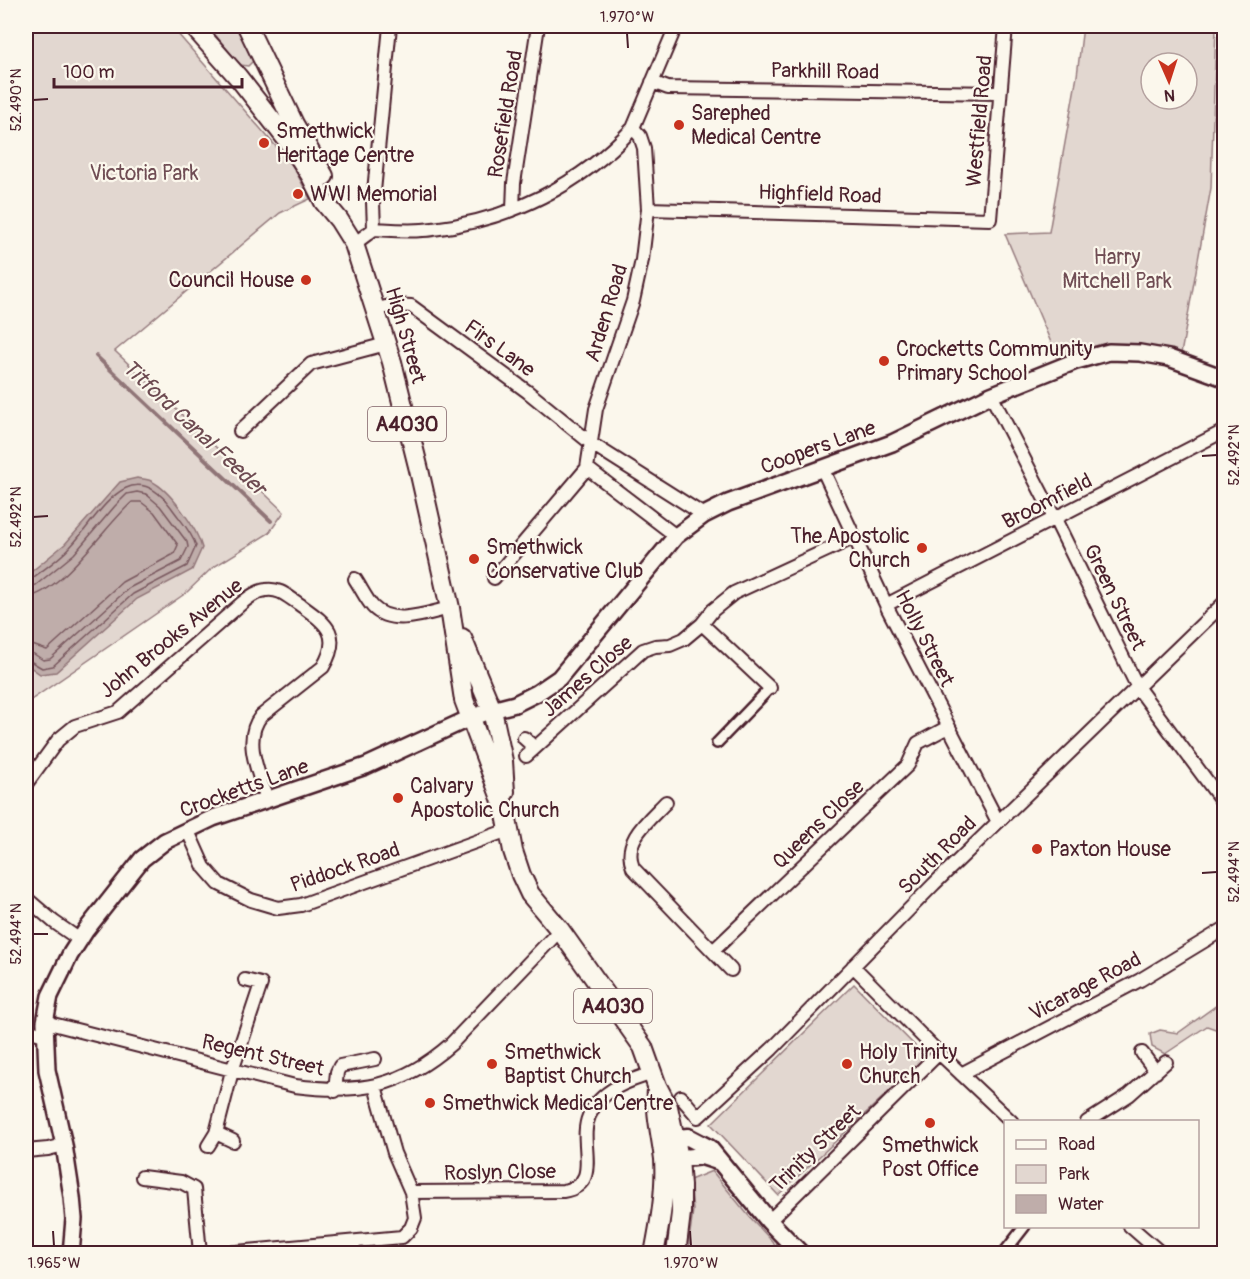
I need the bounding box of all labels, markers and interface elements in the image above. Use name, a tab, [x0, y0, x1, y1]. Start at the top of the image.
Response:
text: 1.970°W	[600, 8, 654, 27]
street label: Rosefield Road	[482, 48, 529, 180]
scale bar	[54, 51, 242, 89]
north arrow	[1139, 51, 1199, 111]
street label: Westfield Road	[960, 54, 999, 188]
street label: Parkhill Road	[770, 57, 880, 86]
text: 100 m	[63, 61, 115, 84]
text: 52.490°N	[7, 68, 26, 132]
text: N	[1164, 85, 1176, 105]
place label: Sarephed Medical Centre	[691, 100, 822, 151]
place label: Smethwick Heritage Centre	[276, 118, 415, 169]
marker: Sarephed Medical Centre	[672, 118, 686, 132]
marker: Smethwick Heritage Centre	[257, 136, 271, 150]
park label: Victoria Park	[89, 160, 199, 187]
street label: Highfield Road	[758, 179, 882, 210]
place label: WWI Memorial	[310, 181, 438, 208]
marker: WWI Memorial	[291, 187, 305, 201]
park label: Harry Mitchell Park	[1062, 244, 1172, 295]
street label: Arden Road	[579, 261, 634, 365]
place label: Council House	[168, 267, 295, 294]
marker: Council House	[299, 273, 313, 287]
street label: High Street	[379, 284, 432, 387]
street label: Firs Lane	[459, 314, 541, 384]
place label: Crocketts Community Primary School	[896, 336, 1093, 387]
water label: Titford Canal Feeder	[116, 354, 275, 504]
marker: Crocketts Community Primary School	[877, 354, 891, 368]
road number: A4030	[368, 407, 446, 441]
street label: Coopers Lane	[757, 414, 880, 481]
text: 52.492°N	[1225, 424, 1244, 486]
street label: Broomfield	[998, 467, 1097, 536]
text: 52.492°N	[7, 486, 26, 548]
place label: The Apostolic Church	[790, 523, 910, 574]
place label: Smethwick Conservative Club	[486, 534, 643, 585]
street label: Green Street	[1077, 540, 1152, 655]
marker: The Apostolic Church	[915, 541, 929, 555]
marker: Smethwick Conservative Club	[467, 552, 481, 566]
street label: John Brooks Avenue	[94, 572, 249, 704]
street label: Holly Street	[889, 585, 961, 692]
street label: James Close	[536, 629, 639, 723]
street label: Crocketts Lane	[176, 752, 313, 824]
place label: Calvary Apostolic Church	[410, 773, 559, 824]
street label: Queens Close	[767, 773, 871, 875]
marker: Calvary Apostolic Church	[391, 791, 405, 805]
street label: South Road	[892, 810, 982, 900]
street label: Piddock Road	[287, 836, 404, 899]
place label: Paxton House	[1049, 836, 1172, 863]
text: 52.494°N	[1225, 841, 1244, 903]
marker: Paxton House	[1030, 842, 1044, 856]
text: 52.494°N	[7, 903, 26, 965]
street label: Vicarage Road	[1025, 946, 1146, 1027]
road number: A4030	[574, 989, 652, 1023]
street label: Regent Street	[199, 1028, 327, 1083]
place label: Smethwick Baptist Church	[504, 1039, 632, 1090]
place label: Holy Trinity Church	[859, 1039, 957, 1090]
marker: Smethwick Baptist Church	[485, 1057, 499, 1071]
marker: Holy Trinity Church	[840, 1057, 854, 1071]
place label: Smethwick Medical Centre	[442, 1090, 674, 1117]
marker: Smethwick Medical Centre	[423, 1096, 437, 1110]
street label: Trinity Street	[764, 1098, 867, 1199]
marker: Smethwick Post Office	[923, 1116, 937, 1130]
legend	[1004, 1120, 1199, 1228]
place label: Smethwick Post Office	[881, 1132, 979, 1183]
text: Road	[1058, 1133, 1095, 1156]
street label: Roslyn Close	[444, 1158, 557, 1187]
text: Park	[1058, 1163, 1090, 1186]
text: Water	[1058, 1193, 1104, 1216]
text: 1.965°W	[27, 1254, 81, 1273]
text: 1.970°W	[664, 1254, 718, 1273]

